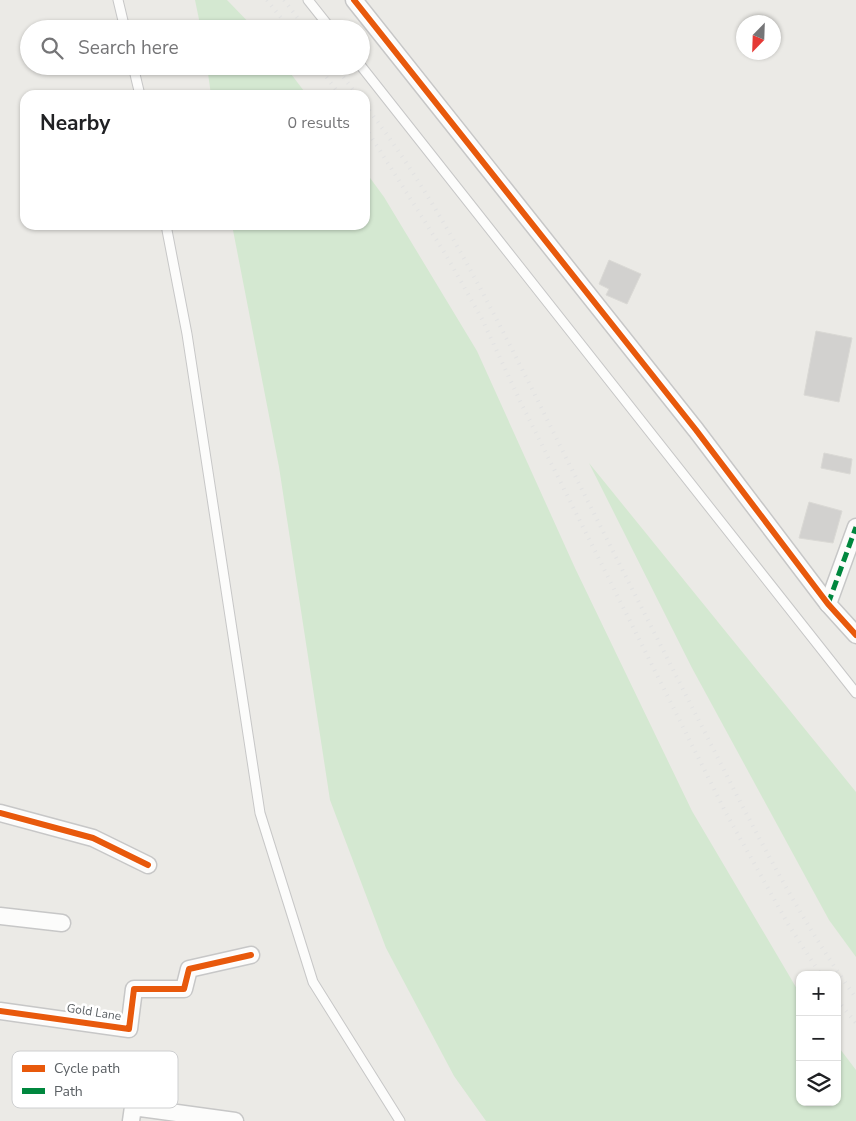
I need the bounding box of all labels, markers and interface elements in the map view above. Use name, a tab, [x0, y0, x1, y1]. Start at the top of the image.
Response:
north arrow	[736, 15, 781, 60]
search box	[20, 20, 370, 75]
icon: search	[38, 34, 66, 62]
text: Search here	[78, 35, 179, 61]
text: Nearby	[40, 109, 110, 137]
text: 0 results	[288, 112, 350, 134]
map controls	[796, 971, 841, 1106]
button: +	[796, 971, 841, 1016]
street label: Gold Lane	[66, 1000, 122, 1024]
button: −	[796, 1016, 841, 1061]
legend	[12, 1051, 178, 1108]
text: Cycle path	[54, 1059, 120, 1078]
button: layers	[796, 1061, 841, 1106]
text: Path	[54, 1082, 83, 1101]

